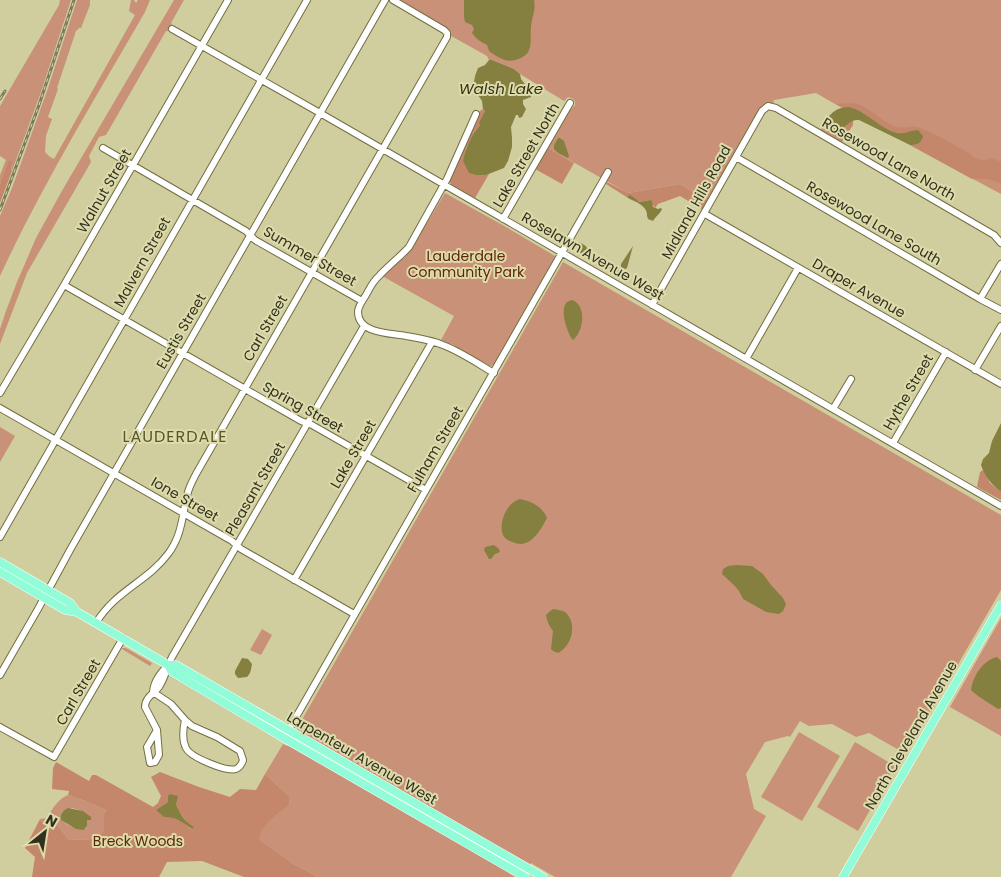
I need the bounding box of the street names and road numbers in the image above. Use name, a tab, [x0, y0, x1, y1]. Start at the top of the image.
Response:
street label: Lake Street North	[488, 99, 564, 211]
street label: Rosewood Lane North	[819, 113, 959, 205]
street label: Midland Hills Road	[656, 141, 736, 263]
street label: Walnut Street	[72, 145, 136, 237]
street label: Rosewood Lane South	[803, 176, 945, 270]
street label: Roselawn Avenue West	[518, 207, 668, 305]
street label: Malvern Street	[109, 213, 175, 311]
street label: Summer Street	[260, 221, 360, 291]
street label: Draper Avenue	[809, 253, 909, 323]
street label: Eustis Street	[151, 290, 211, 372]
street label: Carl Street	[238, 291, 292, 365]
street label: Hythe Street	[878, 350, 938, 434]
street label: Spring Street	[259, 377, 347, 437]
street label: Fulham Street	[402, 402, 468, 496]
street label: Lake Street	[325, 416, 381, 492]
street label: Pleasant Street	[220, 438, 290, 540]
street label: Ione Street	[148, 472, 222, 526]
street label: Carl Street	[51, 655, 105, 729]
street label: North Cleveland Avenue	[860, 657, 962, 813]
street label: Larpenteur Avenue West	[283, 707, 441, 809]

